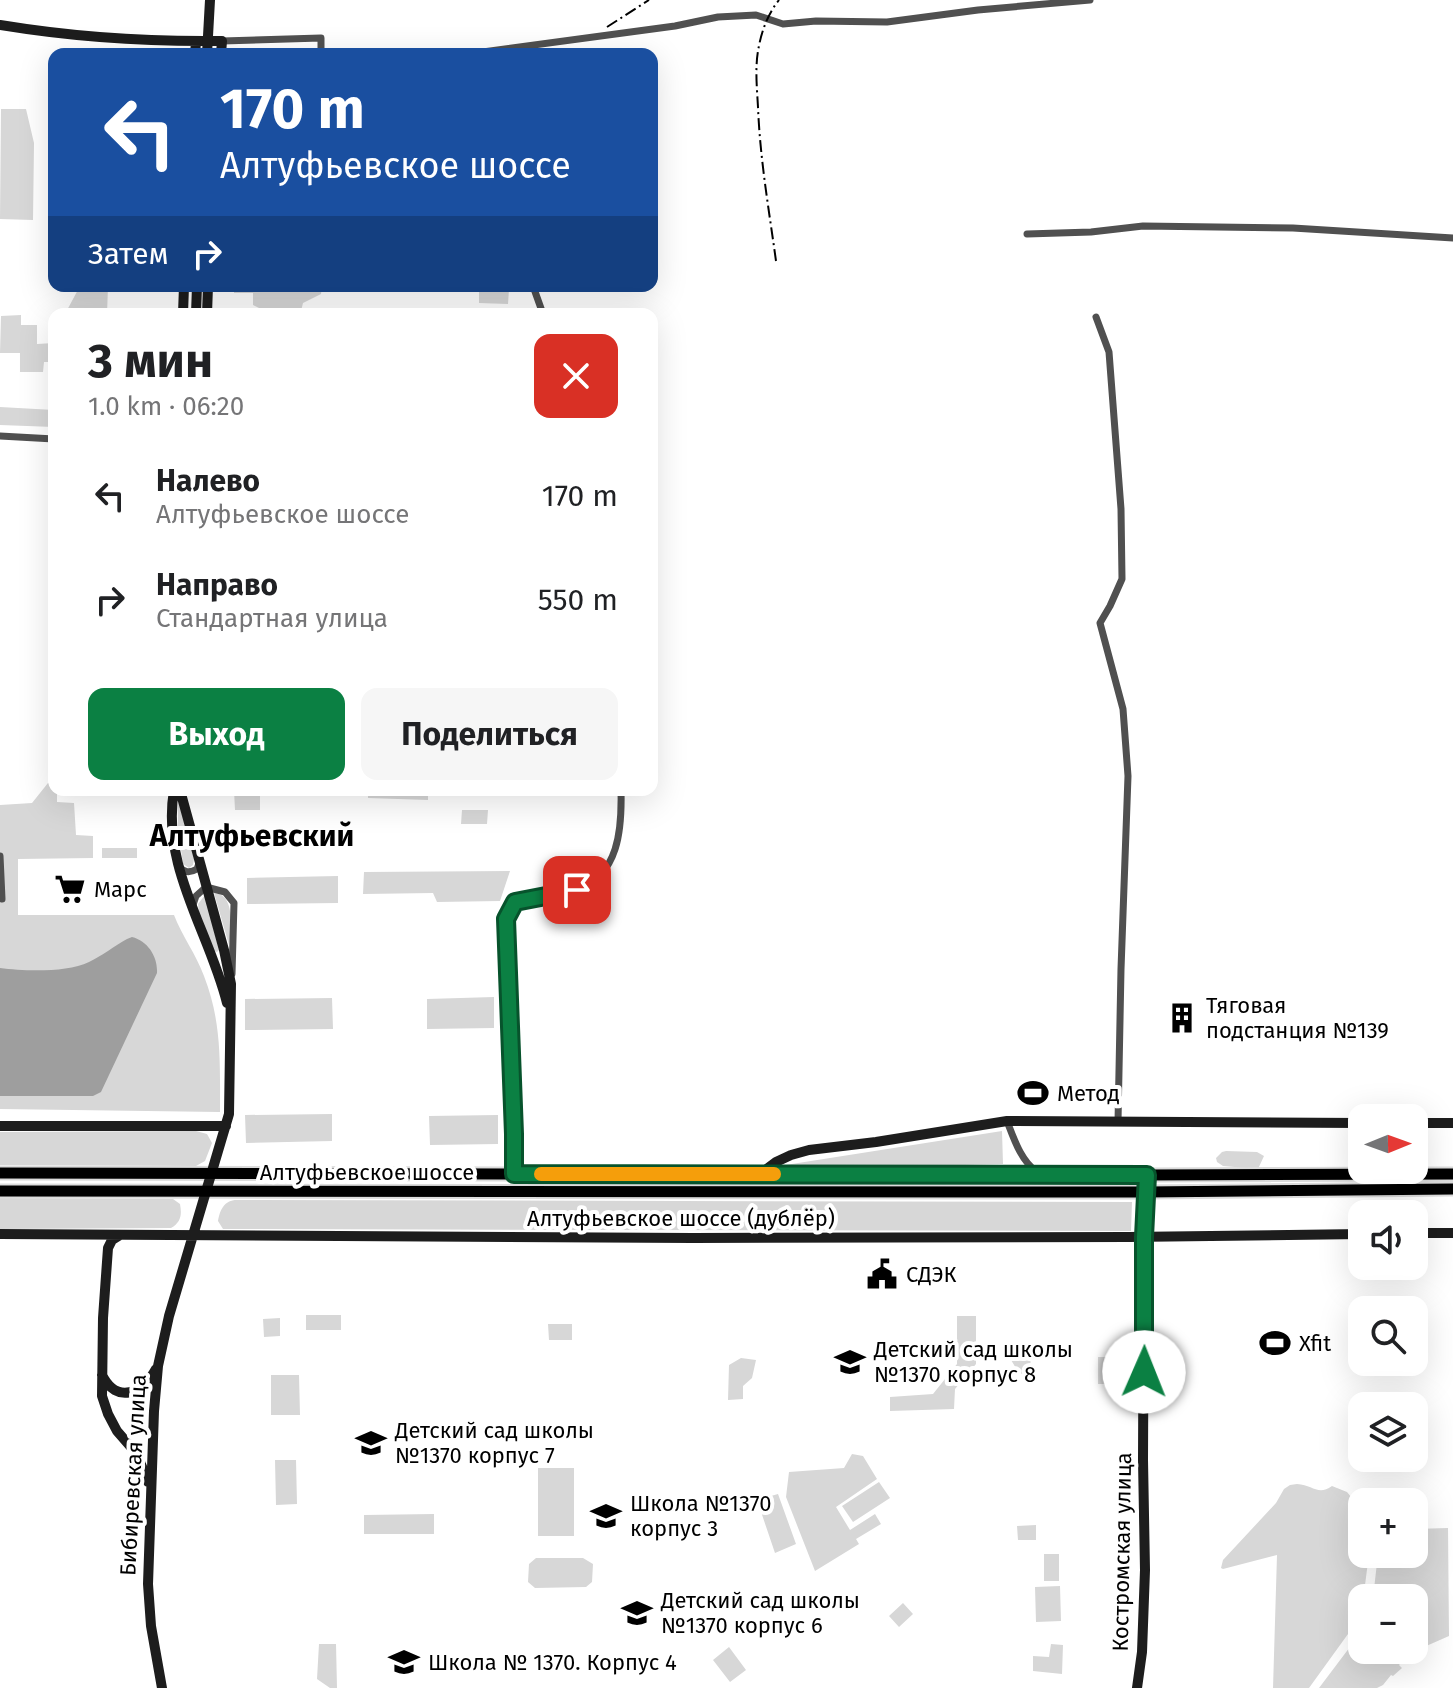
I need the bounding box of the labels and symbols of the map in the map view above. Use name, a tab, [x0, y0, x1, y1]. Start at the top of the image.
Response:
district label: Алтуфьевский	[149, 818, 354, 854]
pin	[543, 856, 611, 924]
supermarket icon: Марс	[53, 872, 87, 906]
place label: Марс	[94, 876, 147, 903]
place label: Тяговая подстанция №139	[1206, 992, 1389, 1044]
building icon: Тяговая подстанция №139	[1165, 1001, 1199, 1035]
sports icon: Метод	[1016, 1076, 1050, 1110]
place label: Метод	[1057, 1080, 1120, 1107]
north arrow	[1348, 1104, 1428, 1184]
street label: Алтуфьевское шоссе	[260, 1159, 474, 1186]
street label: Алтуфьевское шоссе (дублёр)	[527, 1205, 835, 1232]
public building icon: СДЭК	[865, 1257, 899, 1291]
place label: СДЭК	[906, 1261, 957, 1288]
sports icon: Xfit	[1258, 1326, 1292, 1360]
position arrow	[1102, 1330, 1186, 1414]
place label: Xfit	[1299, 1330, 1331, 1357]
place label: Детский сад школы №1370 корпус 8	[873, 1336, 1073, 1388]
school or university icon: Детский сад школы №1370 корпус 8	[833, 1345, 867, 1379]
street label: Бибиревская улица	[114, 1373, 152, 1577]
place label: Детский сад школы №1370 корпус 7	[394, 1417, 594, 1469]
school or university icon: Детский сад школы №1370 корпус 7	[354, 1426, 388, 1460]
street label: Костромская улица	[1107, 1452, 1137, 1652]
place label: Школа №1370 корпус 3	[630, 1490, 772, 1542]
school or university icon: Школа №1370 корпус 3	[589, 1499, 623, 1533]
place label: Детский сад школы №1370 корпус 6	[660, 1587, 860, 1639]
school or university icon: Детский сад школы №1370 корпус 6	[620, 1596, 654, 1630]
school or university icon: Школа № 1370. Корпус 4	[387, 1645, 421, 1679]
place label: Школа № 1370. Корпус 4	[428, 1649, 677, 1676]

